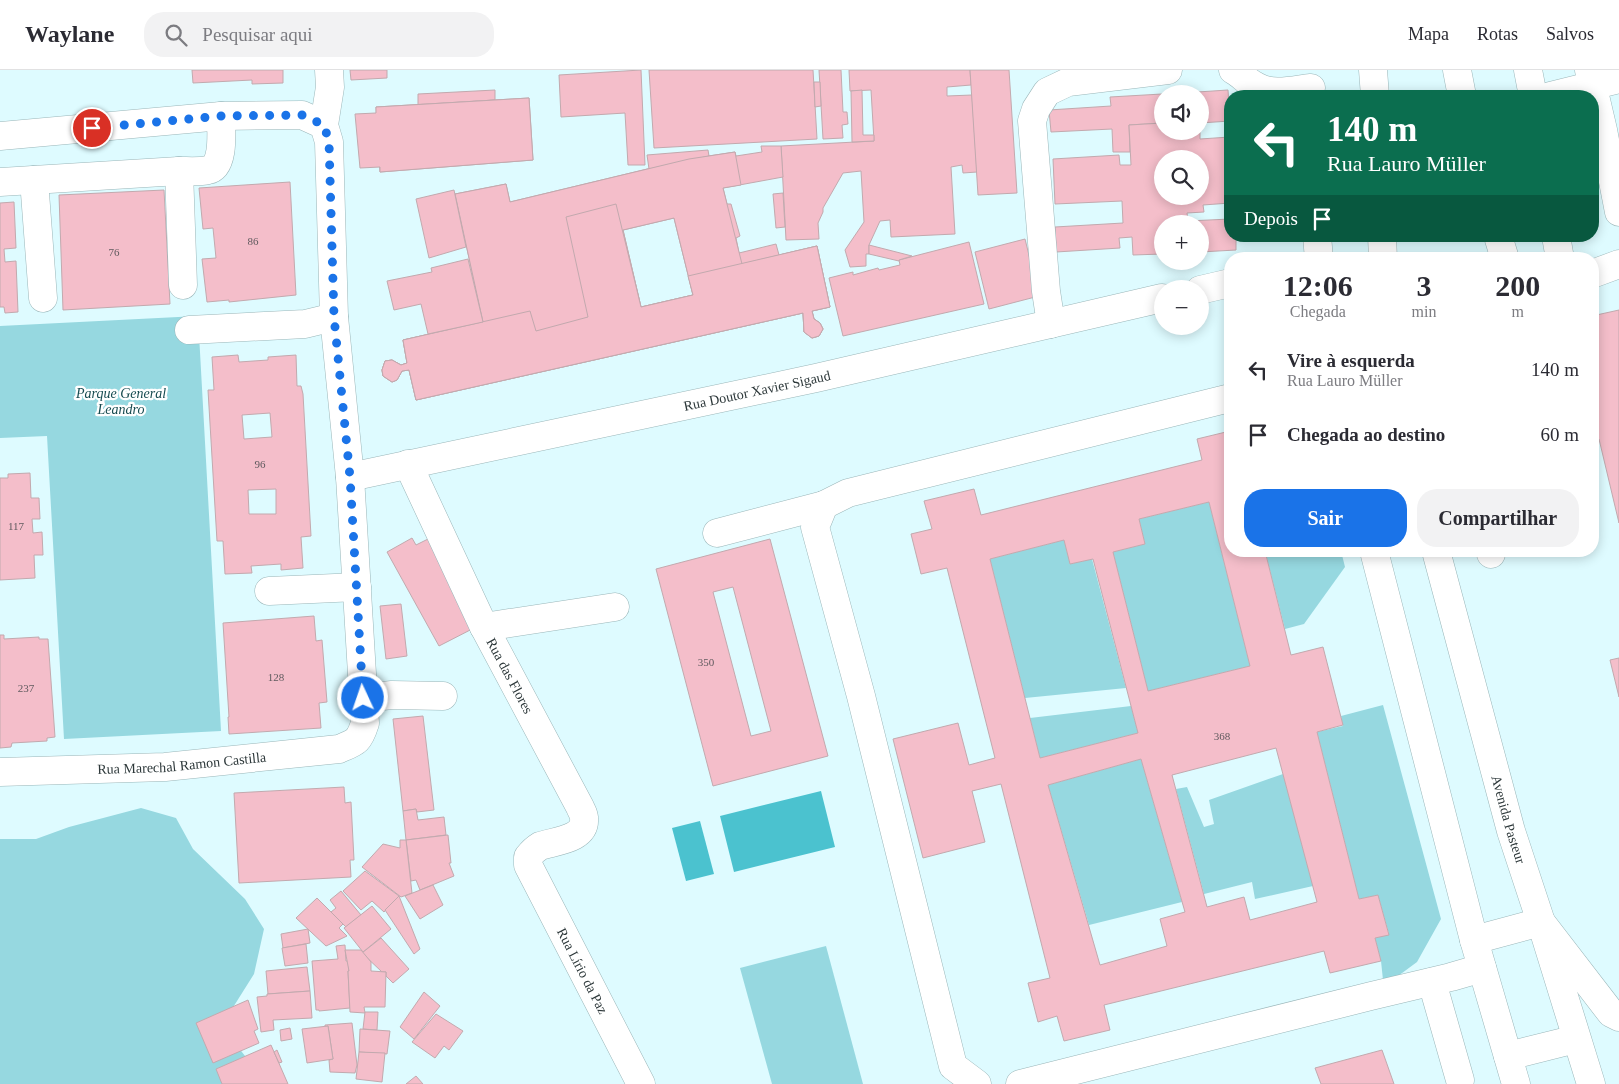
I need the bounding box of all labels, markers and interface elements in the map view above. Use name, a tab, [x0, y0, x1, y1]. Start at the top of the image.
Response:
search box	[144, 12, 494, 57]
text: Waylane	[25, 21, 114, 47]
icon: search	[162, 21, 190, 49]
text: Pesquisar aqui	[202, 24, 313, 45]
text: Mapa	[1408, 24, 1449, 44]
text: Rotas	[1477, 24, 1518, 44]
text: Salvos	[1546, 24, 1594, 44]
map controls	[1154, 85, 1209, 335]
button: sound	[1154, 85, 1209, 140]
pin	[71, 107, 113, 149]
icon: left	[1244, 110, 1309, 175]
text: 140 m	[1327, 110, 1417, 149]
icon: arrive	[78, 114, 106, 142]
button: search	[1154, 150, 1209, 205]
text: Rua Lauro Müller	[1327, 151, 1486, 176]
icon: arrive	[1308, 205, 1336, 233]
text: Depois	[1244, 208, 1298, 229]
button: +	[1154, 215, 1209, 270]
house number: 86	[248, 235, 259, 247]
house number: 76	[109, 246, 120, 258]
text: 12:06	[1283, 269, 1353, 302]
text: 3	[1416, 269, 1431, 302]
text: 200	[1495, 269, 1540, 302]
button: −	[1154, 280, 1209, 335]
text: Chegada	[1290, 303, 1346, 320]
text: min	[1412, 303, 1436, 320]
text: m	[1511, 303, 1524, 320]
text: Vire à esquerda	[1287, 350, 1415, 371]
icon: left	[1244, 356, 1272, 384]
text: 140 m	[1531, 359, 1579, 380]
street label: Rua Doutor Xavier Sigaud	[682, 367, 832, 413]
text: Rua Lauro Müller	[1287, 372, 1403, 389]
park label: Parque General Leandro	[75, 386, 166, 417]
icon: arrive	[1244, 421, 1272, 449]
text: Chegada ao destino	[1287, 424, 1445, 445]
text: 60 m	[1540, 424, 1579, 445]
house number: 96	[255, 458, 266, 470]
button: Sair	[1244, 489, 1407, 547]
button: Compartilhar	[1417, 489, 1579, 547]
house number: 117	[8, 520, 25, 532]
street label: Rua das Flores	[484, 635, 536, 716]
house number: 350	[698, 656, 715, 668]
house number: 128	[268, 671, 285, 683]
position arrow	[336, 671, 388, 723]
house number: 237	[18, 682, 35, 694]
house number: 368	[1214, 730, 1231, 742]
street label: Rua Marechal Ramon Castilla	[97, 749, 268, 777]
street label: Avenida Pasteur	[1489, 774, 1529, 866]
street label: Rua Lírio da Paz	[554, 925, 611, 1016]

